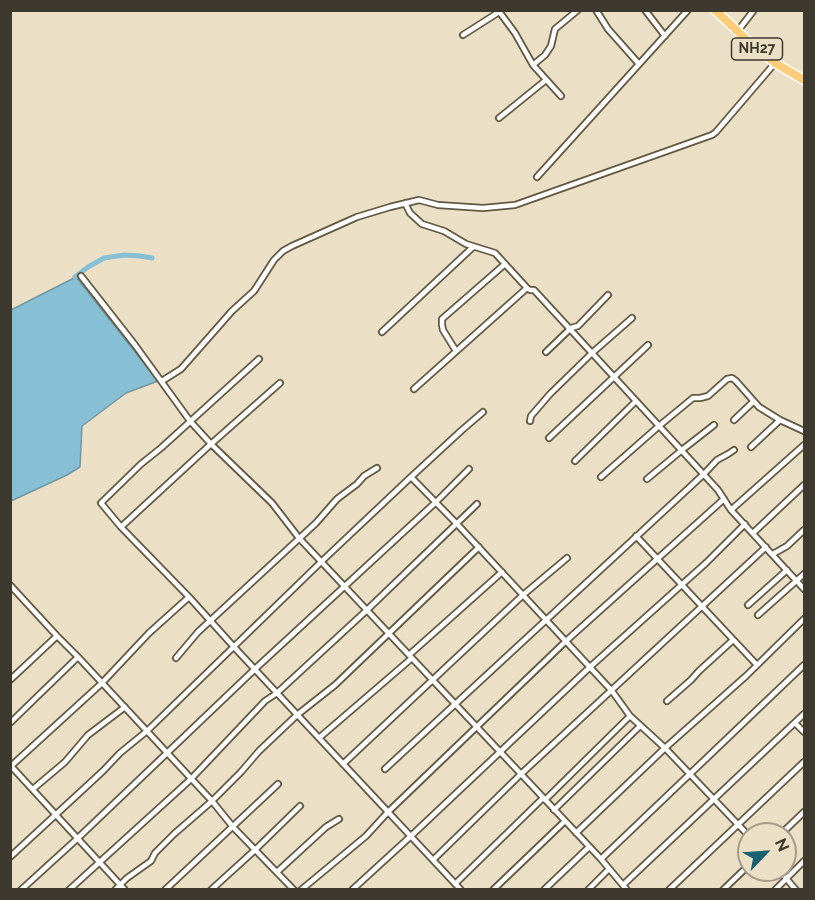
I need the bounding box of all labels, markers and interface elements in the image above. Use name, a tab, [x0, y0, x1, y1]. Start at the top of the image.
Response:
road number: NH27	[732, 38, 783, 60]
north arrow	[737, 822, 797, 882]
text: N	[771, 835, 793, 855]

